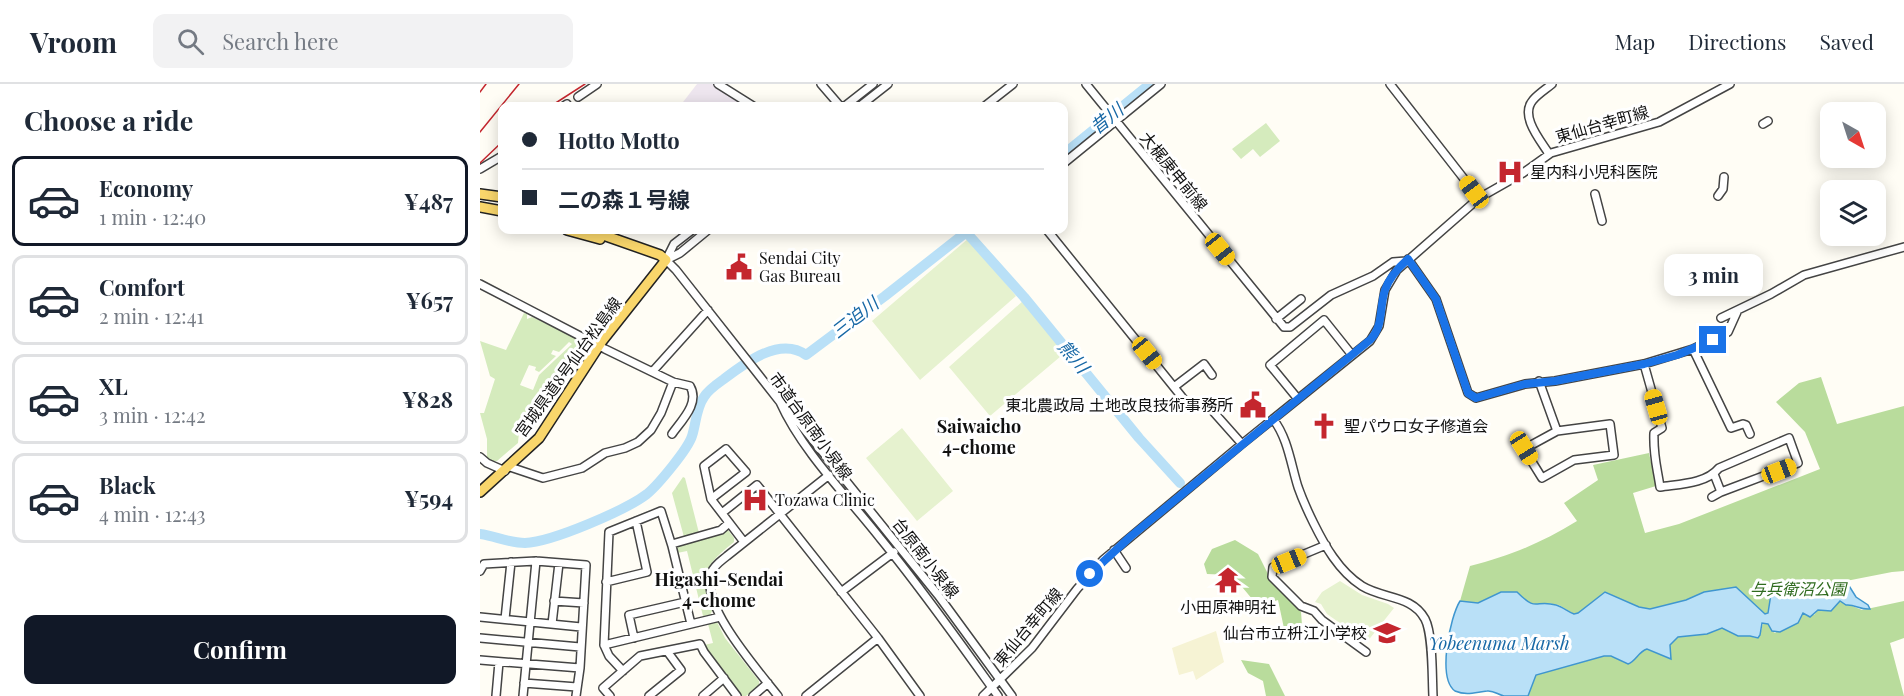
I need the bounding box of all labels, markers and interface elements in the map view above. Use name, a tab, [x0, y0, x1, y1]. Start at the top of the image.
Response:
search box	[153, 14, 573, 68]
text: Vroom	[30, 23, 117, 60]
icon: search	[174, 25, 207, 58]
text: Search here	[222, 26, 339, 56]
text: Map	[1614, 27, 1655, 55]
text: Directions	[1688, 27, 1786, 55]
text: Saved	[1819, 27, 1874, 55]
water label: 昔川	[1085, 96, 1129, 139]
street label: 東仙台幸町線	[1553, 100, 1651, 147]
text: Choose a ride	[24, 102, 193, 138]
north arrow	[1820, 102, 1886, 168]
map controls	[1820, 102, 1886, 246]
text: Hotto Motto	[558, 125, 680, 155]
street label: 大梶庚申前線	[1136, 127, 1213, 215]
hospital icon: 星内科小児科医院	[1495, 157, 1525, 187]
place label: 星内科小児科医院	[1530, 161, 1658, 182]
car	[1456, 172, 1492, 212]
text: Economy	[99, 173, 193, 203]
icon: car	[27, 174, 81, 228]
button: layers	[1820, 180, 1886, 246]
text: 二の森１号線	[558, 184, 690, 214]
text: ¥487	[404, 186, 453, 216]
text: 1 min · 12:40	[99, 203, 206, 230]
car	[1202, 229, 1238, 269]
place label: Sendai City Gas Bureau	[759, 247, 841, 286]
public building icon: Sendai City Gas Bureau	[724, 252, 754, 282]
callout: 3 min	[1664, 253, 1762, 295]
text: 3 min	[1688, 261, 1739, 288]
text: Comfort	[99, 272, 185, 302]
icon: car	[27, 273, 81, 327]
text: ¥657	[406, 285, 453, 315]
water label: 三迫川	[826, 290, 885, 343]
street label: 宮城県道8号仙台松島線	[510, 292, 626, 441]
text: 2 min · 12:41	[99, 302, 204, 329]
route end	[1699, 326, 1726, 353]
car	[1129, 333, 1165, 373]
water label: 熊川	[1053, 335, 1096, 379]
street label: 市道台原南小泉線	[765, 368, 858, 484]
text: XL	[99, 371, 128, 401]
icon: car	[27, 372, 81, 426]
text: ¥828	[402, 384, 453, 414]
car	[1642, 387, 1670, 427]
public building icon: 東北農政局 土地改良技術事務所	[1238, 390, 1268, 420]
place label: 東北農政局 土地改良技術事務所	[1005, 394, 1233, 415]
text: 3 min · 12:42	[99, 401, 206, 428]
church icon: 聖パウロ女子修道会	[1309, 411, 1339, 441]
district label: Saiwaicho 4-chome	[937, 414, 1021, 459]
place label: 聖パウロ女子修道会	[1344, 415, 1488, 436]
car	[1507, 428, 1541, 468]
car	[1759, 456, 1799, 486]
text: Black	[99, 470, 156, 500]
icon: car	[27, 471, 81, 525]
text: ¥594	[404, 483, 453, 513]
hospital icon: Tozawa Clinic	[740, 485, 770, 515]
place label: Tozawa Clinic	[775, 489, 875, 510]
text: 4 min · 12:43	[99, 500, 206, 527]
street label: 台原南小泉線	[889, 513, 964, 602]
car	[1269, 546, 1309, 576]
route start	[1076, 560, 1103, 587]
temple icon: 小田原神明社	[1213, 565, 1243, 595]
district label: Higashi-Sendai 4-chome	[655, 567, 784, 612]
park label: 与兵衛沼公園	[1750, 578, 1848, 599]
street label: 東仙台幸町線	[989, 583, 1067, 670]
place label: 小田原神明社	[1180, 596, 1276, 617]
button: Confirm	[24, 615, 456, 684]
school or university icon: 仙台市立枡江小学校	[1372, 618, 1402, 648]
place label: 仙台市立枡江小学校	[1223, 622, 1367, 643]
water label: Yobeenuma Marsh	[1428, 631, 1570, 655]

